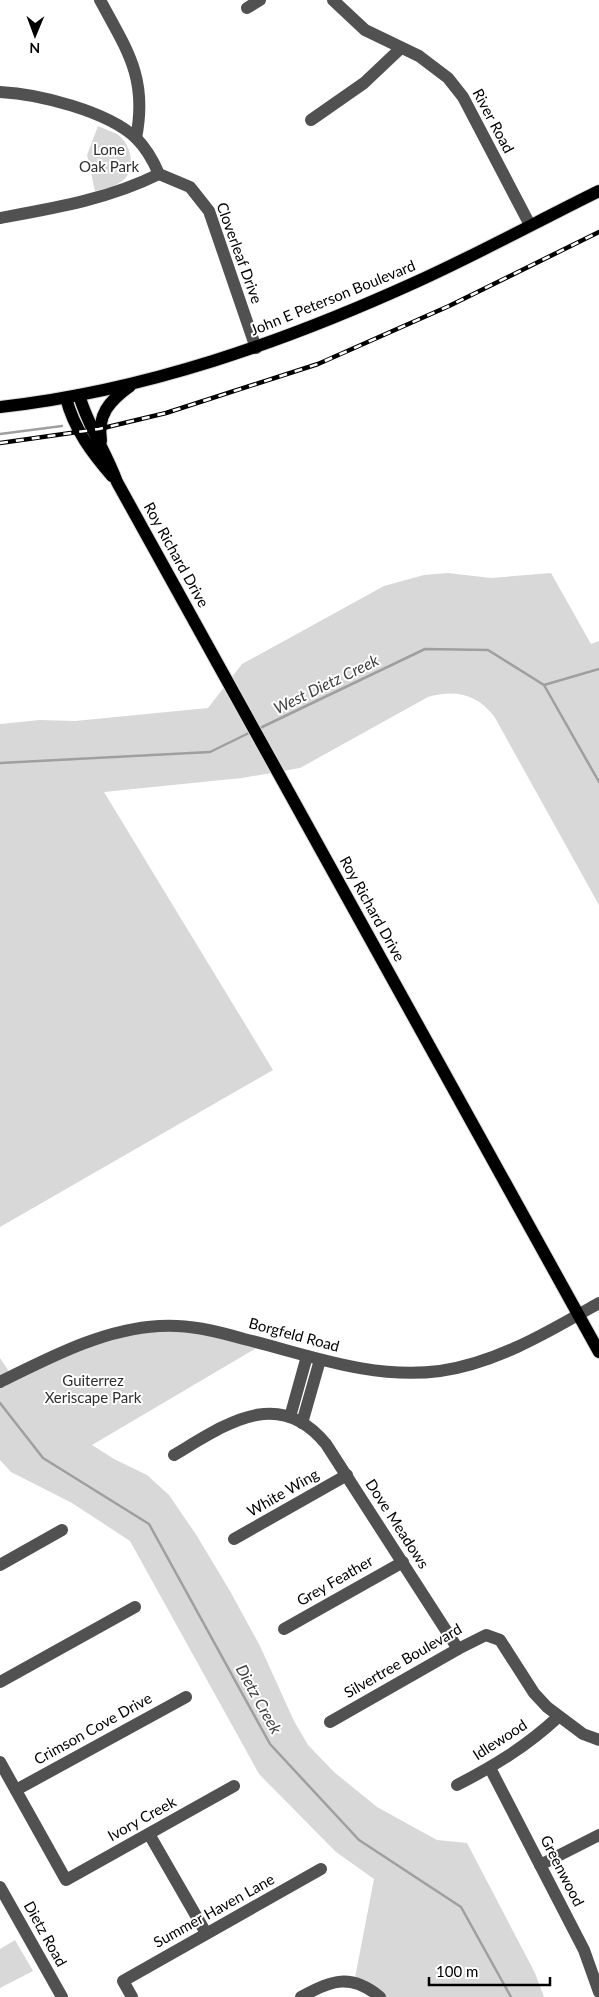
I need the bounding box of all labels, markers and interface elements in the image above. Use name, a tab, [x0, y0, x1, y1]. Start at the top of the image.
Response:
north arrow	[10, 10, 60, 60]
text: N	[29, 40, 40, 57]
street label: River Road	[469, 85, 518, 156]
park label: Lone Oak Park	[79, 140, 139, 175]
street label: Cloverleaf Drive	[213, 200, 267, 306]
street label: John E Peterson Boulevard	[247, 256, 418, 338]
street label: Roy Richard Drive	[141, 499, 213, 610]
water label: West Dietz Creek	[270, 650, 382, 717]
street label: Roy Richard Drive	[337, 853, 409, 964]
street label: Borgfeld Road	[247, 1313, 342, 1355]
park label: Guiterrez Xeriscape Park	[45, 1371, 142, 1406]
street label: White Wing	[244, 1464, 322, 1520]
street label: Dove Meadows	[362, 1475, 433, 1572]
street label: Grey Feather	[293, 1551, 376, 1609]
street label: Silvertree Boulevard	[341, 1619, 464, 1701]
water label: Dietz Creek	[233, 1661, 287, 1737]
street label: Crimson Cove Drive	[31, 1688, 155, 1768]
street label: Idlewood	[469, 1715, 530, 1763]
street label: Ivory Creek	[104, 1792, 179, 1844]
street label: Greenwood	[537, 1832, 588, 1909]
street label: Summer Haven Lane	[150, 1869, 277, 1951]
street label: Dietz Road	[21, 1898, 71, 1969]
scale bar	[429, 1954, 550, 1986]
text: 100 m	[436, 1962, 478, 1980]

